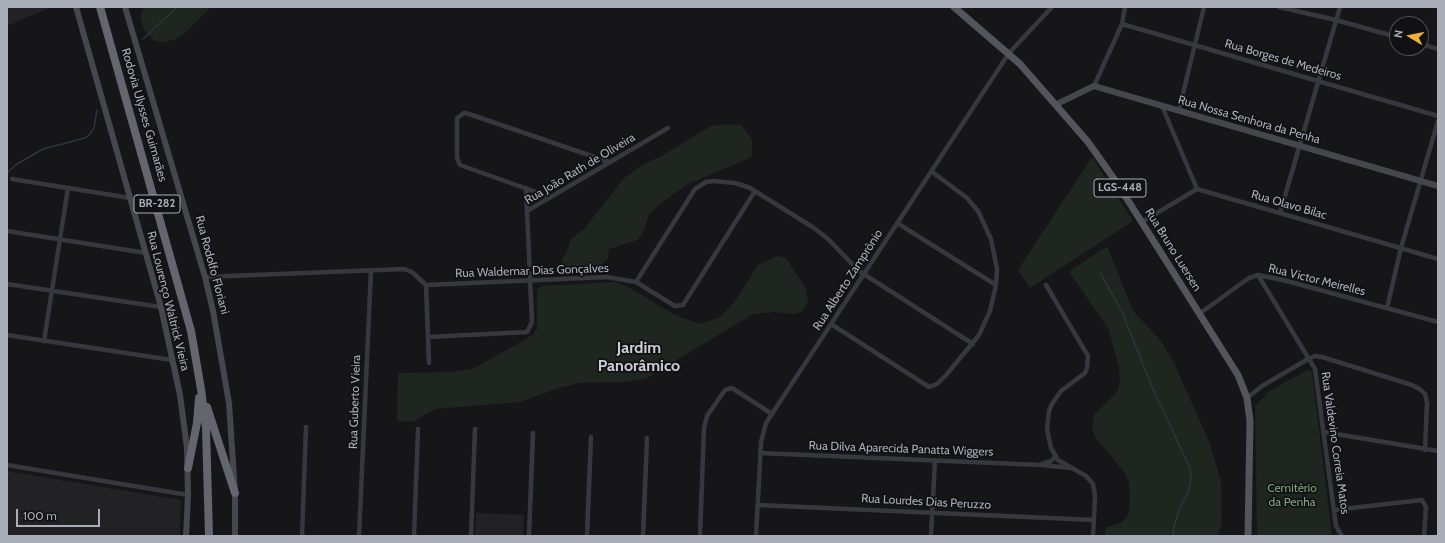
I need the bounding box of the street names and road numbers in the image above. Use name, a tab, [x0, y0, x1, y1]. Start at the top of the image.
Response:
street label: Rua Borges de Medeiros	[1223, 36, 1343, 84]
street label: Rodovia Ulysses Guimarães	[118, 46, 170, 184]
street label: Rua Nossa Senhora da Penha	[1176, 93, 1322, 147]
street label: Rua João Rath de Oliveira	[522, 130, 638, 208]
road number: LGS-448	[1094, 179, 1146, 197]
street label: Rua Olavo Bilac	[1249, 187, 1329, 223]
road number: BR-282	[134, 195, 180, 213]
street label: Rua Bruno Luersen	[1142, 206, 1204, 294]
street label: Rua Rodolfo Floriani	[192, 214, 232, 316]
street label: Rua Alberto Zamprônio	[810, 227, 886, 333]
street label: Rua Lourenço Waltrick Vieira	[144, 230, 192, 372]
street label: Rua Waldemar Dias Gonçalves	[455, 261, 609, 281]
street label: Rua Victor Meirelles	[1267, 261, 1367, 299]
street label: Rua Guberto Vieira	[346, 355, 364, 449]
street label: Rua Valdevino Correia Matos	[1318, 371, 1352, 515]
street label: Rua Dilva Aparecida Panatta Wiggers	[808, 439, 994, 459]
street label: Rua Lourdes Dias Peruzzo	[861, 491, 991, 513]

